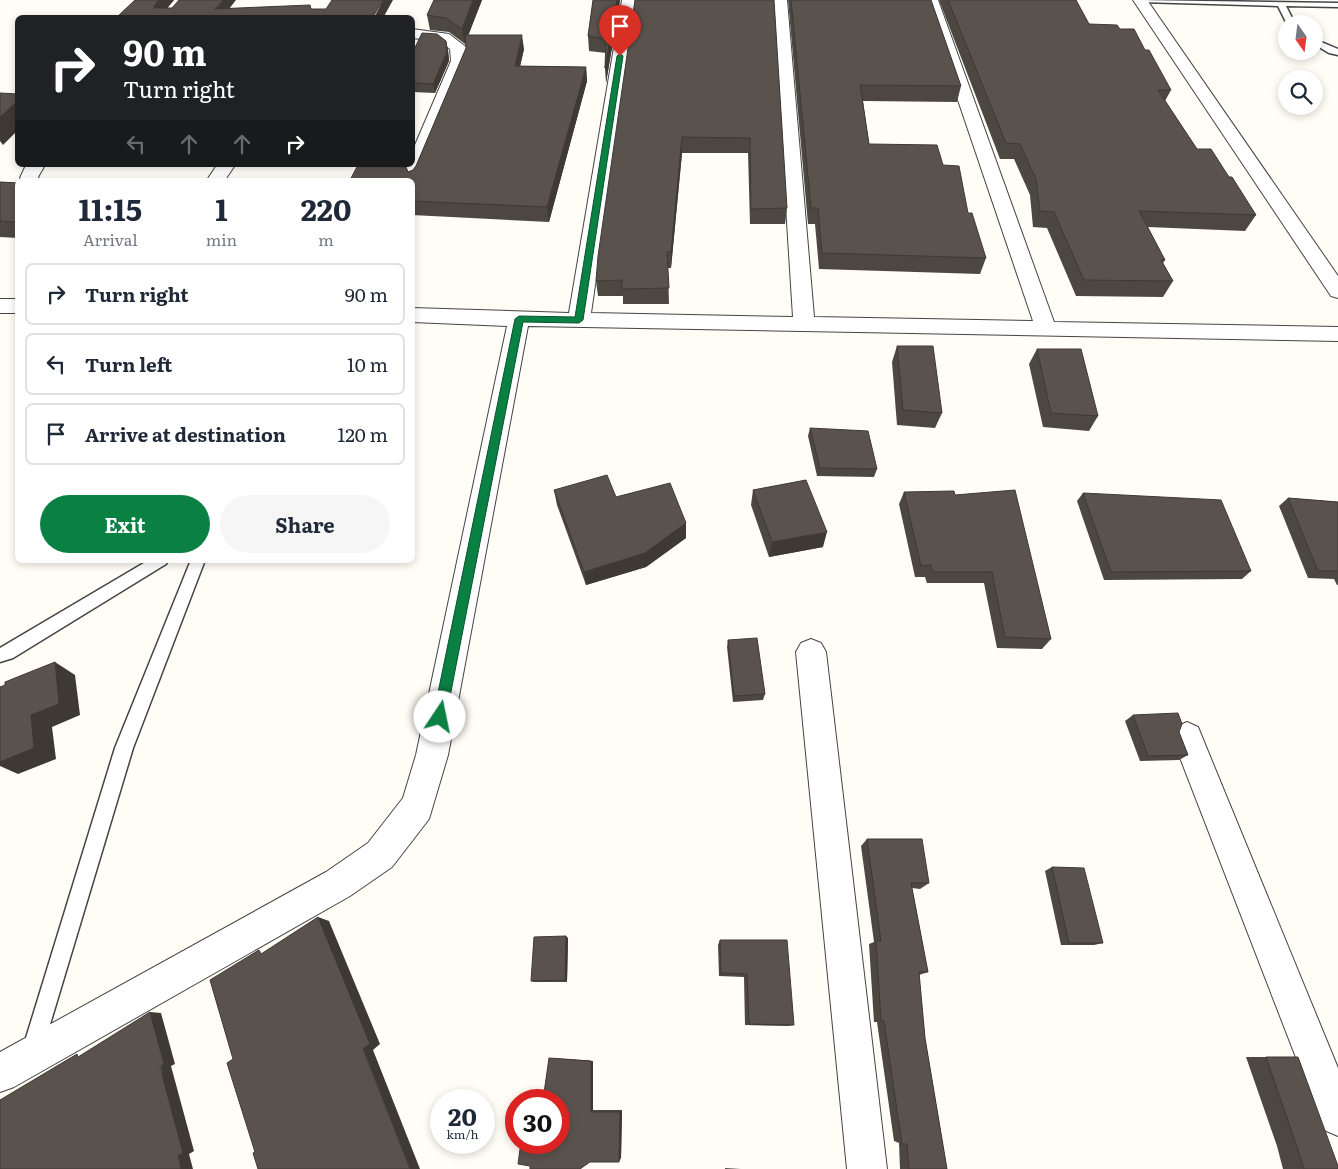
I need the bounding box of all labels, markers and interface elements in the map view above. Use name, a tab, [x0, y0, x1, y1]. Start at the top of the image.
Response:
pin	[599, 5, 641, 56]
icon: arrive	[606, 12, 634, 40]
north arrow	[1278, 15, 1322, 60]
map controls	[1278, 15, 1323, 115]
text: 90 m	[123, 25, 207, 77]
icon: right	[40, 35, 105, 100]
button: search	[1278, 70, 1323, 115]
text: Turn right	[123, 72, 235, 105]
icon: left	[122, 130, 150, 158]
icon: ahead	[175, 130, 203, 158]
icon: ahead	[228, 130, 256, 158]
icon: right	[281, 130, 309, 158]
text: 11:15	[79, 186, 142, 230]
text: 1	[215, 186, 228, 230]
text: 220	[301, 186, 351, 230]
text: Arrival	[83, 227, 138, 251]
text: min	[206, 227, 237, 251]
text: m	[318, 227, 334, 251]
icon: right	[42, 280, 70, 308]
text: Turn right	[85, 280, 189, 308]
text: 90 m	[345, 280, 388, 308]
icon: left	[42, 350, 70, 378]
text: Turn left	[85, 350, 172, 378]
text: 10 m	[347, 350, 388, 378]
icon: arrive	[42, 420, 70, 448]
text: Arrive at destination	[85, 420, 286, 448]
text: 120 m	[337, 420, 388, 448]
button: Exit	[40, 495, 210, 553]
button: Share	[220, 495, 390, 553]
position arrow	[413, 690, 465, 742]
speed limit sign: 30	[505, 1089, 570, 1154]
text: 20	[448, 1097, 477, 1134]
text: km/h	[447, 1125, 478, 1143]

